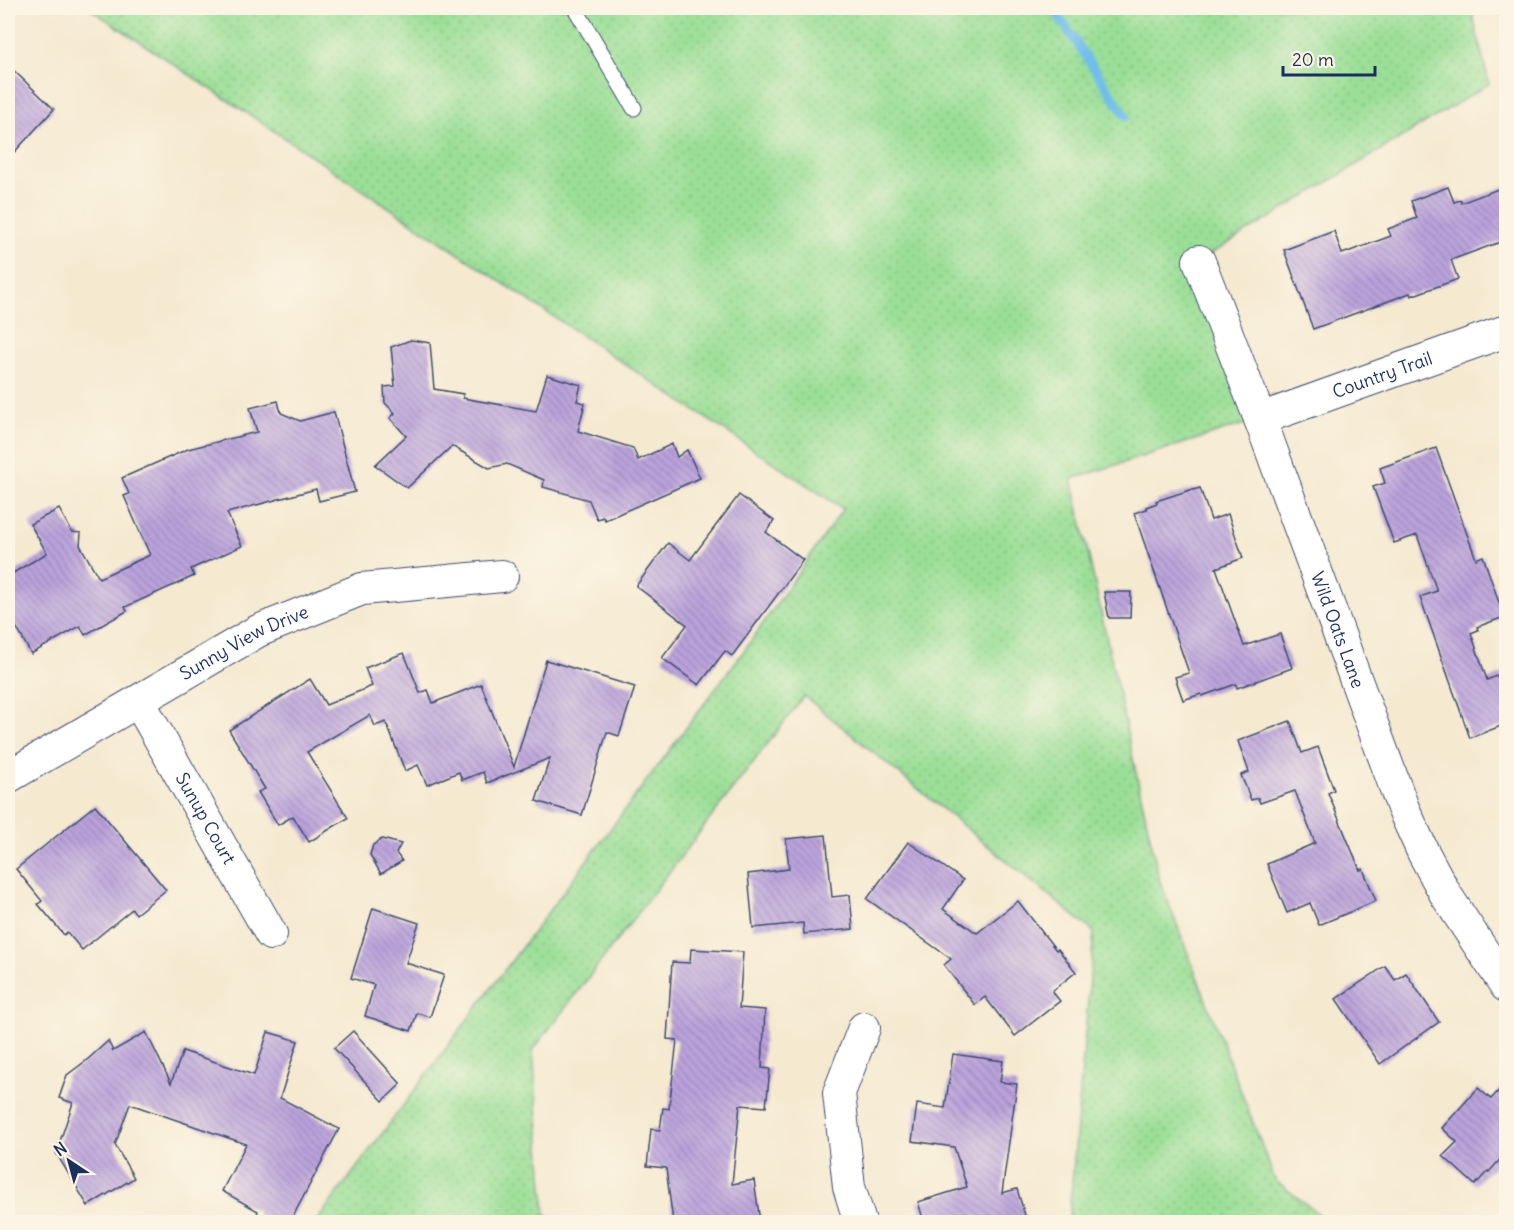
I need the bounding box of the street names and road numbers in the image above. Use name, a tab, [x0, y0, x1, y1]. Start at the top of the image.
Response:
street label: Country Trail	[1329, 346, 1435, 403]
street label: Wild Oats Lane	[1306, 568, 1370, 691]
street label: Sunny View Drive	[176, 600, 312, 685]
street label: Sunup Court	[171, 768, 241, 868]

